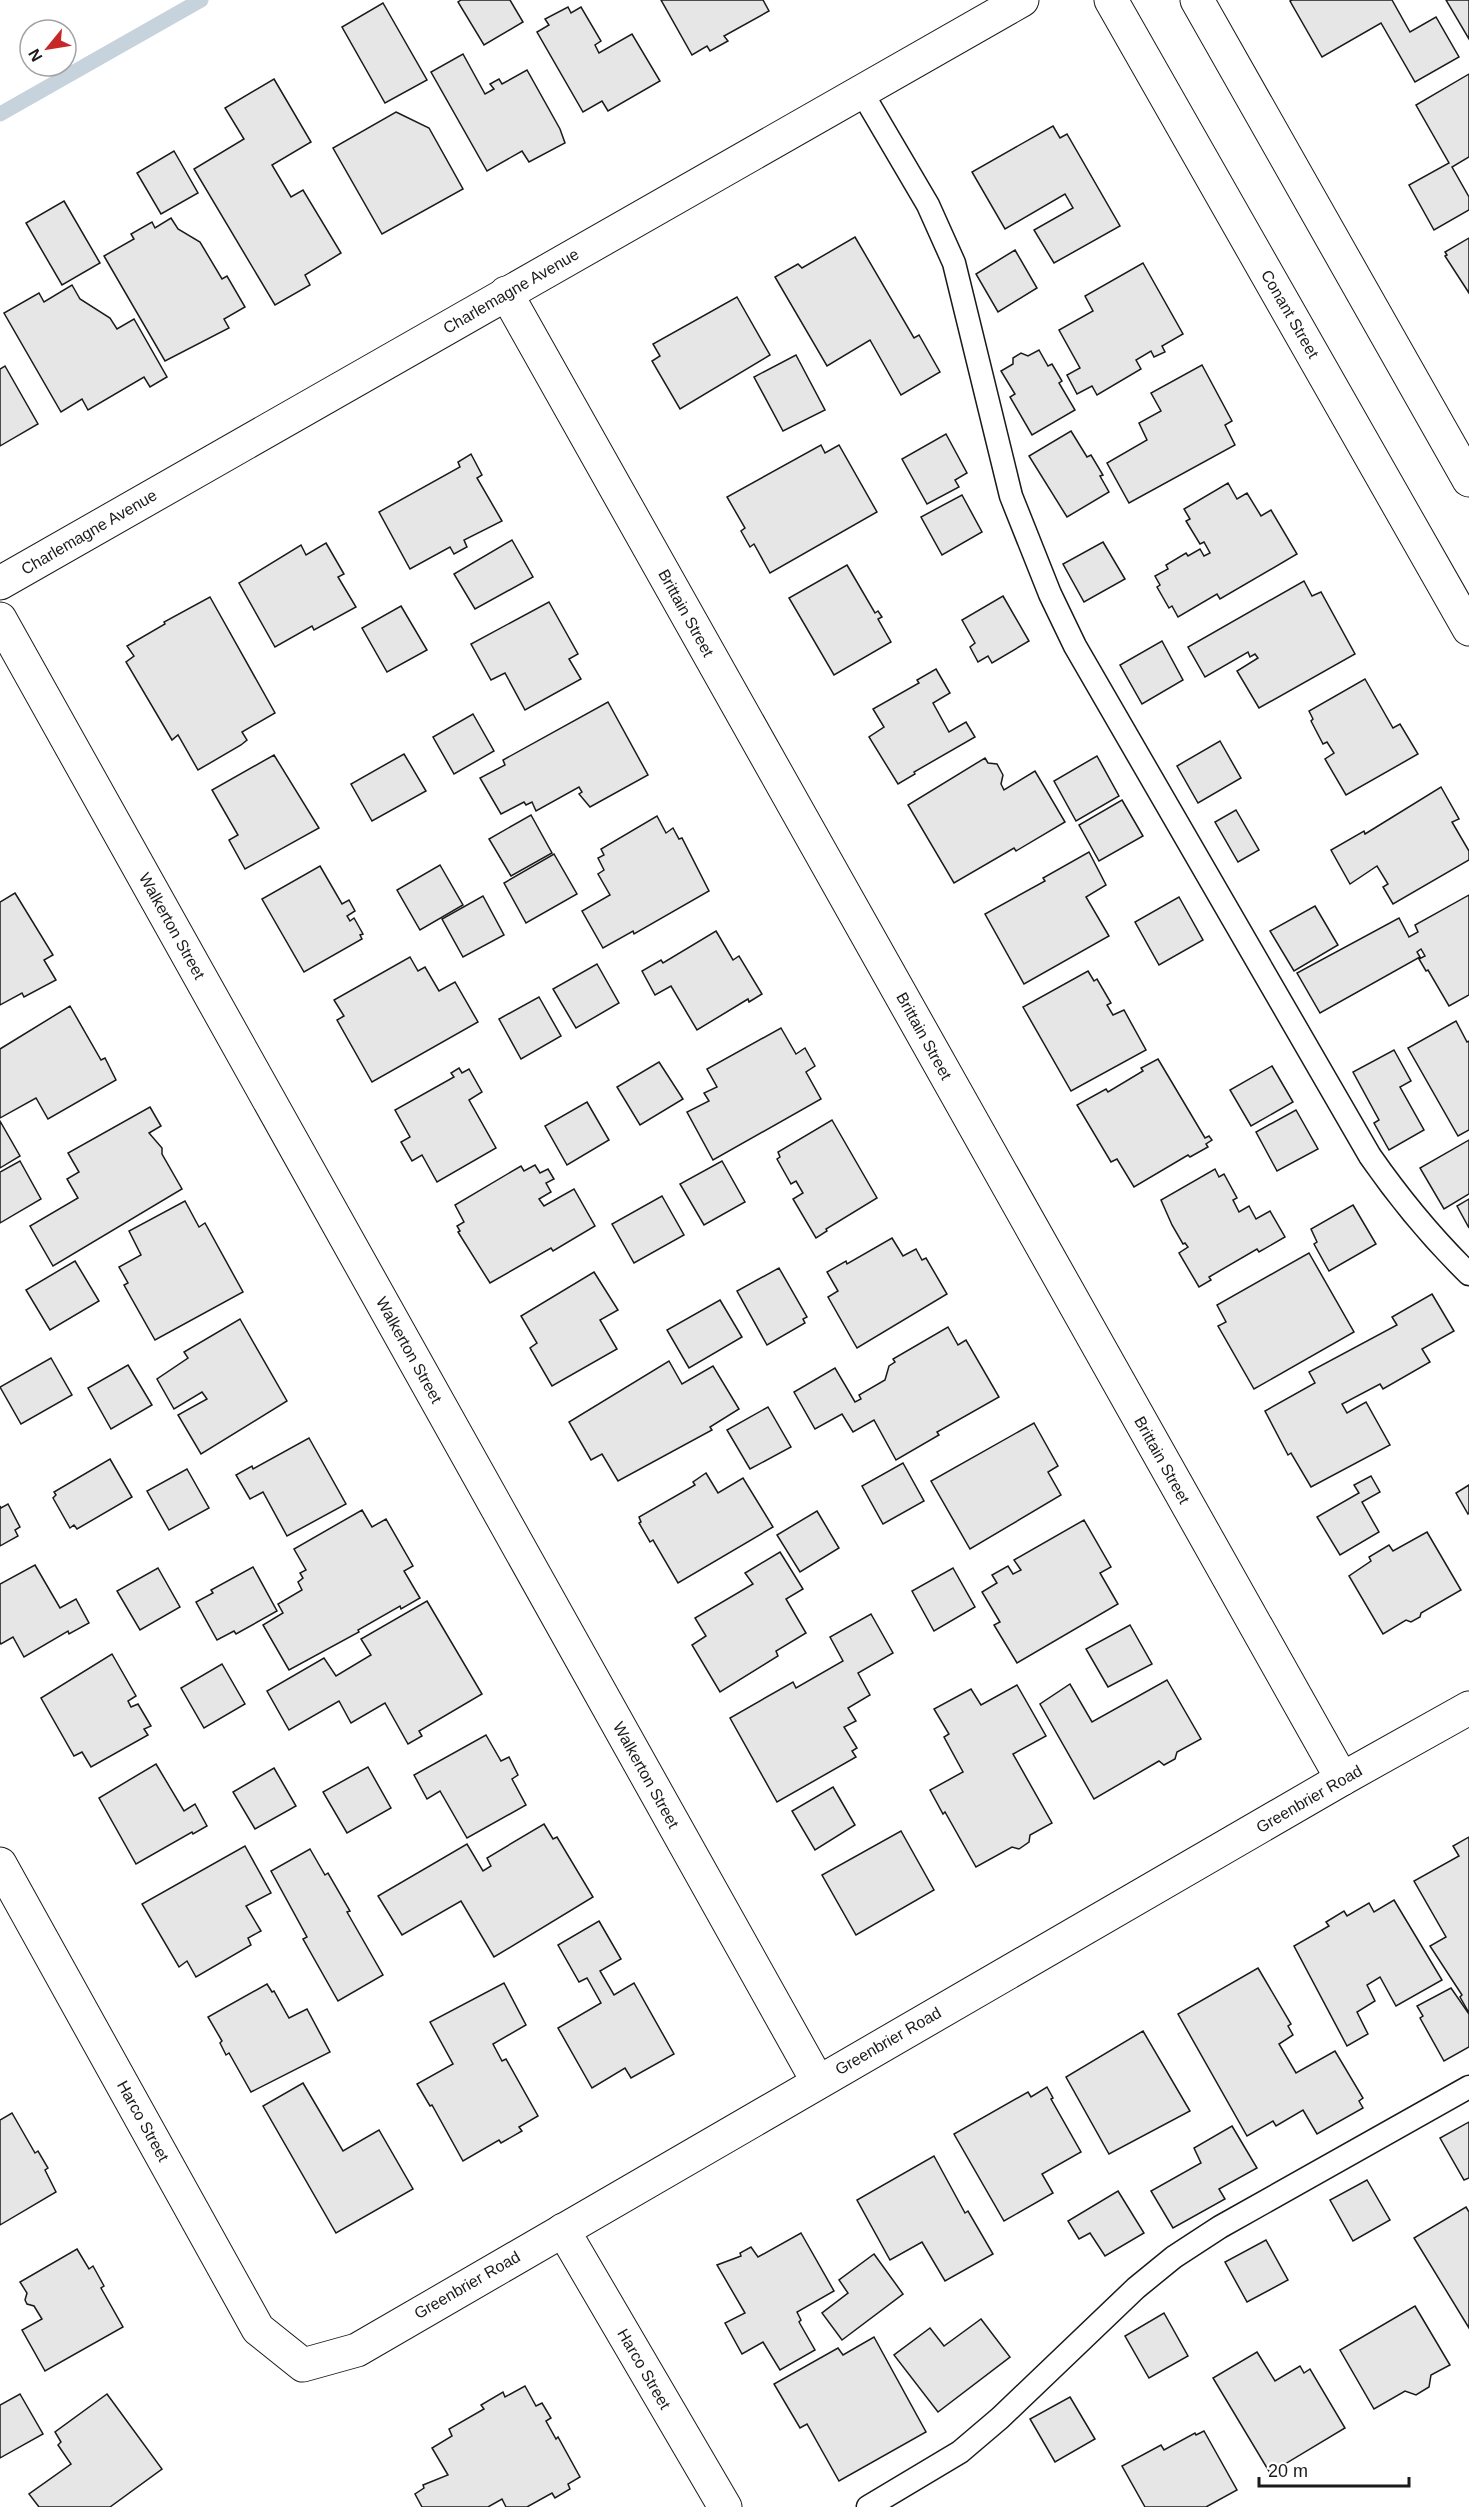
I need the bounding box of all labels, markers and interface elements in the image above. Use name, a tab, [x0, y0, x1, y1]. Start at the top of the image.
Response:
north arrow	[18, 18, 78, 78]
text: N	[25, 46, 46, 65]
street label: Charlemagne Avenue	[440, 245, 582, 337]
street label: Conant Street	[1258, 267, 1322, 361]
street label: Charlemagne Avenue	[18, 486, 160, 578]
street label: Brittain Street	[655, 566, 717, 660]
street label: Walkerton Street	[136, 870, 208, 982]
street label: Brittain Street	[893, 989, 955, 1083]
street label: Walkerton Street	[373, 1294, 445, 1406]
street label: Brittain Street	[1131, 1413, 1193, 1507]
street label: Walkerton Street	[610, 1719, 682, 1831]
street label: Greenbrier Road	[1253, 1762, 1365, 1836]
street label: Greenbrier Road	[832, 2004, 944, 2078]
street label: Harco Street	[114, 2078, 172, 2165]
street label: Greenbrier Road	[411, 2248, 523, 2322]
street label: Harco Street	[614, 2326, 674, 2413]
scale bar	[1259, 2450, 1409, 2488]
text: 20 m	[1268, 2461, 1308, 2481]

